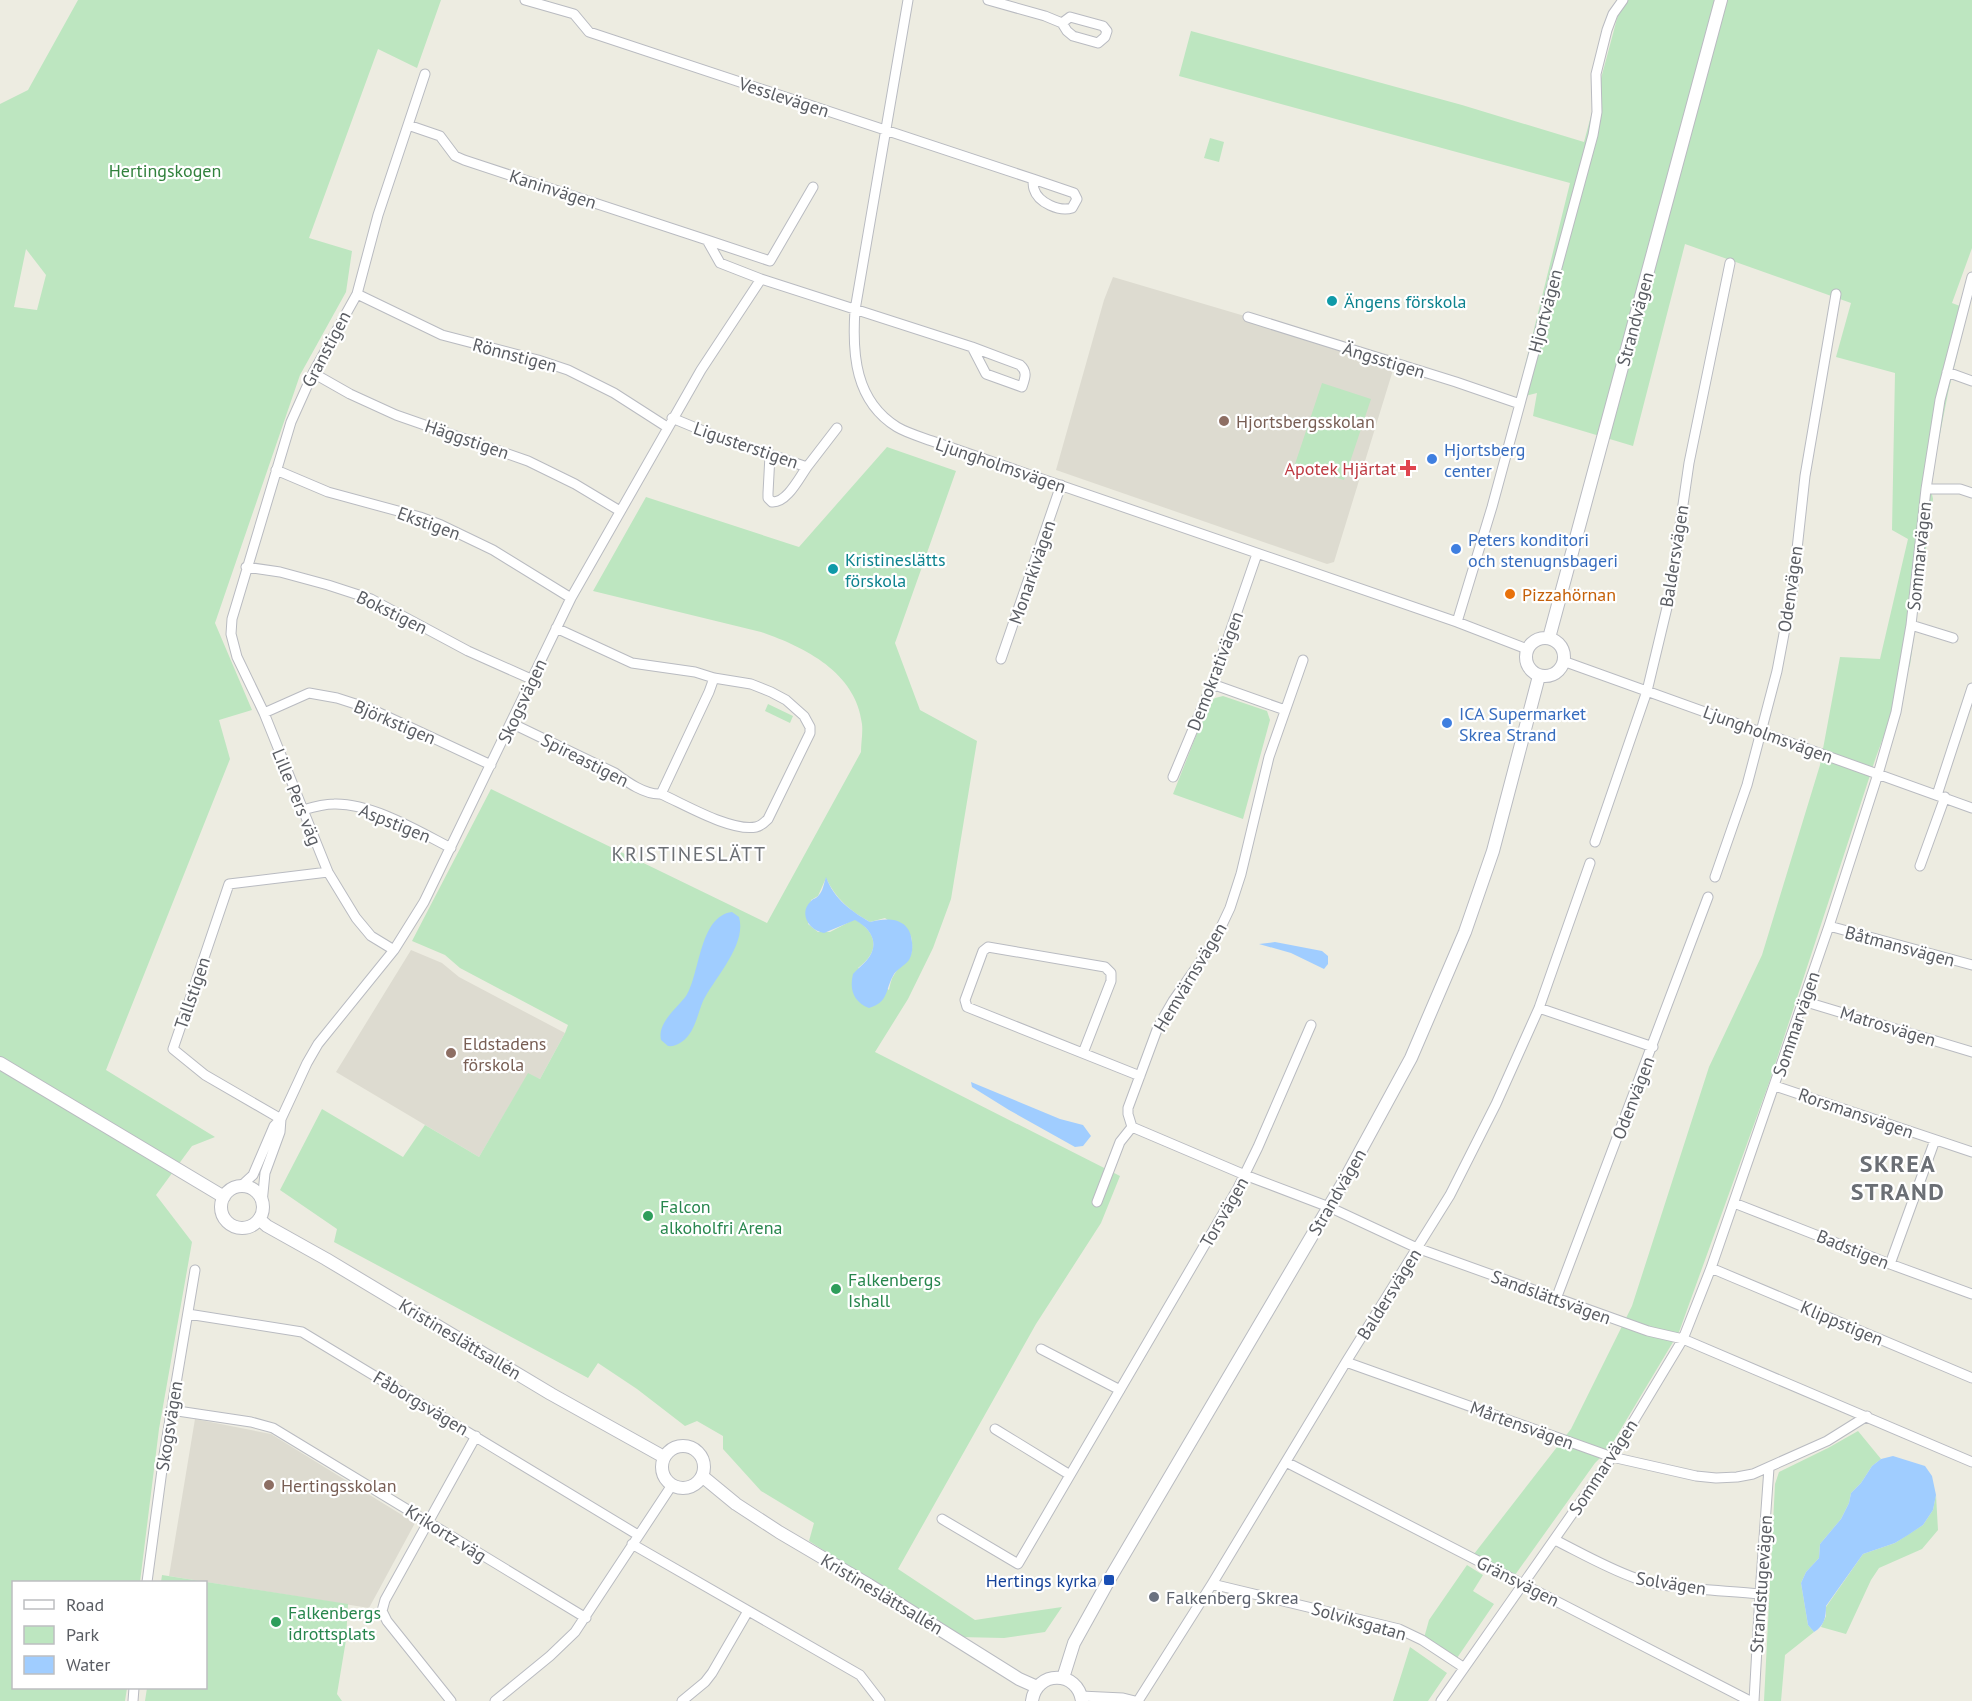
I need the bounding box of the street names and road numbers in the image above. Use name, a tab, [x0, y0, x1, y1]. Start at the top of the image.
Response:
street label: Vesslevägen	[735, 71, 832, 122]
street label: Kaninvägen	[507, 164, 599, 214]
street label: Hjortvägen	[1523, 267, 1567, 355]
street label: Strandvägen	[1611, 269, 1659, 369]
street label: Granstigen	[296, 307, 356, 391]
street label: Rönnstigen	[470, 333, 560, 377]
street label: Ängsstigen	[1340, 337, 1428, 383]
street label: Häggstigen	[422, 414, 512, 464]
street label: Ligusterstigen	[691, 416, 801, 474]
street label: Ljungholmsvägen	[933, 432, 1069, 498]
street label: Sommarvägen	[1902, 500, 1936, 612]
street label: Ekstigen	[394, 501, 464, 545]
street label: Baldersvägen	[1655, 503, 1693, 609]
street label: Monarkivägen	[1003, 517, 1061, 627]
street label: Odenvägen	[1773, 544, 1807, 634]
street label: Bokstigen	[353, 585, 431, 639]
street label: Demokrativägen	[1182, 608, 1248, 734]
street label: Skogsvägen	[492, 655, 552, 747]
street label: Björkstigen	[351, 694, 439, 750]
street label: Ljungholmsvägen	[1700, 700, 1836, 768]
street label: Spireastigen	[537, 728, 633, 792]
street label: Lille Pers väg	[267, 745, 327, 849]
street label: Aspstigen	[356, 798, 434, 848]
street label: Hemvärnsvägen	[1148, 918, 1232, 1036]
street label: Båtmansvägen	[1843, 920, 1957, 972]
street label: Tallstigen	[169, 954, 215, 1032]
street label: Sommarvägen	[1767, 968, 1825, 1080]
street label: Matrosvägen	[1837, 1001, 1939, 1051]
street label: Odenvägen	[1607, 1053, 1659, 1143]
street label: Rorsmansvägen	[1795, 1083, 1917, 1143]
street label: Strandvägen	[1303, 1144, 1371, 1240]
street label: Torsvägen	[1195, 1173, 1253, 1251]
street label: Badstigen	[1813, 1224, 1893, 1274]
street label: Baldersvägen	[1352, 1244, 1426, 1344]
street label: Sandslättsvägen	[1488, 1265, 1614, 1329]
street label: Kristineslättsallén	[395, 1293, 525, 1385]
street label: Klippstigen	[1797, 1295, 1887, 1351]
street label: Fåborgsvägen	[369, 1366, 473, 1440]
street label: Skogsvägen	[151, 1379, 187, 1473]
street label: Mårtensvägen	[1467, 1396, 1577, 1454]
street label: Sommarvägen	[1563, 1415, 1643, 1519]
street label: Krikortz väg	[401, 1499, 491, 1567]
street label: Strandstugevägen	[1745, 1514, 1777, 1654]
street label: Kristineslättsallén	[817, 1548, 947, 1640]
street label: Gränsvägen	[1473, 1550, 1563, 1612]
street label: Solvägen	[1634, 1566, 1708, 1600]
street label: Solviksgatan	[1309, 1596, 1409, 1646]

